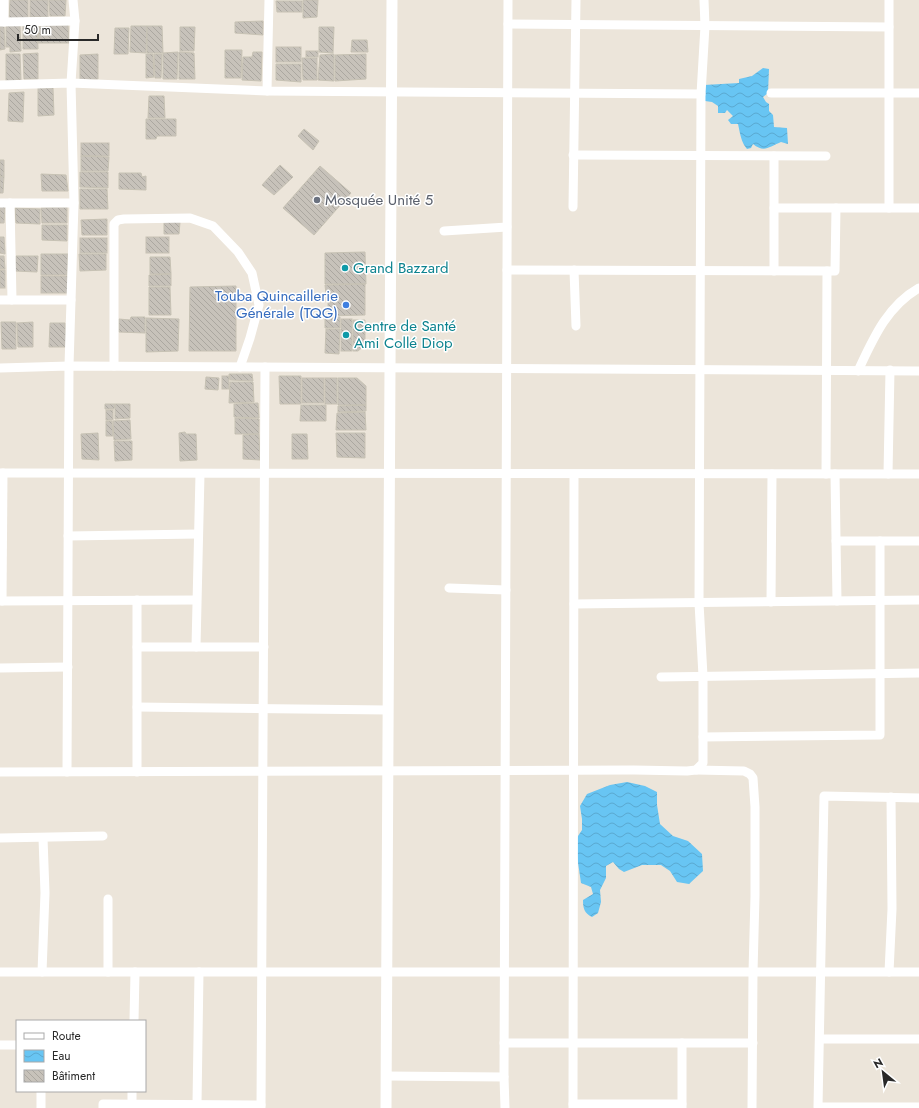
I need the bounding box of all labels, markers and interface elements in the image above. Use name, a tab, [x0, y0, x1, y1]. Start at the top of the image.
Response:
scale bar	[18, 16, 98, 42]
text: 50 m	[24, 21, 51, 39]
place label: Mosquée Unité 5	[325, 189, 433, 211]
marker: Mosquée Unité 5	[312, 195, 322, 205]
place label: Grand Bazzard	[353, 257, 449, 279]
marker: Grand Bazzard	[340, 263, 350, 273]
place label: Touba Quincaillerie Générale (TQG)	[215, 285, 338, 324]
marker: Touba Quincaillerie Générale (TQG)	[341, 300, 351, 310]
place label: Centre de Santé Ami Collé Diop	[354, 315, 456, 354]
marker: Centre de Santé Ami Collé Diop	[341, 330, 351, 340]
legend	[16, 1020, 146, 1092]
text: Route	[52, 1027, 81, 1045]
text: Eau	[52, 1047, 71, 1065]
north arrow	[863, 1052, 903, 1092]
text: N	[870, 1054, 886, 1072]
text: Bâtiment	[52, 1067, 95, 1085]

